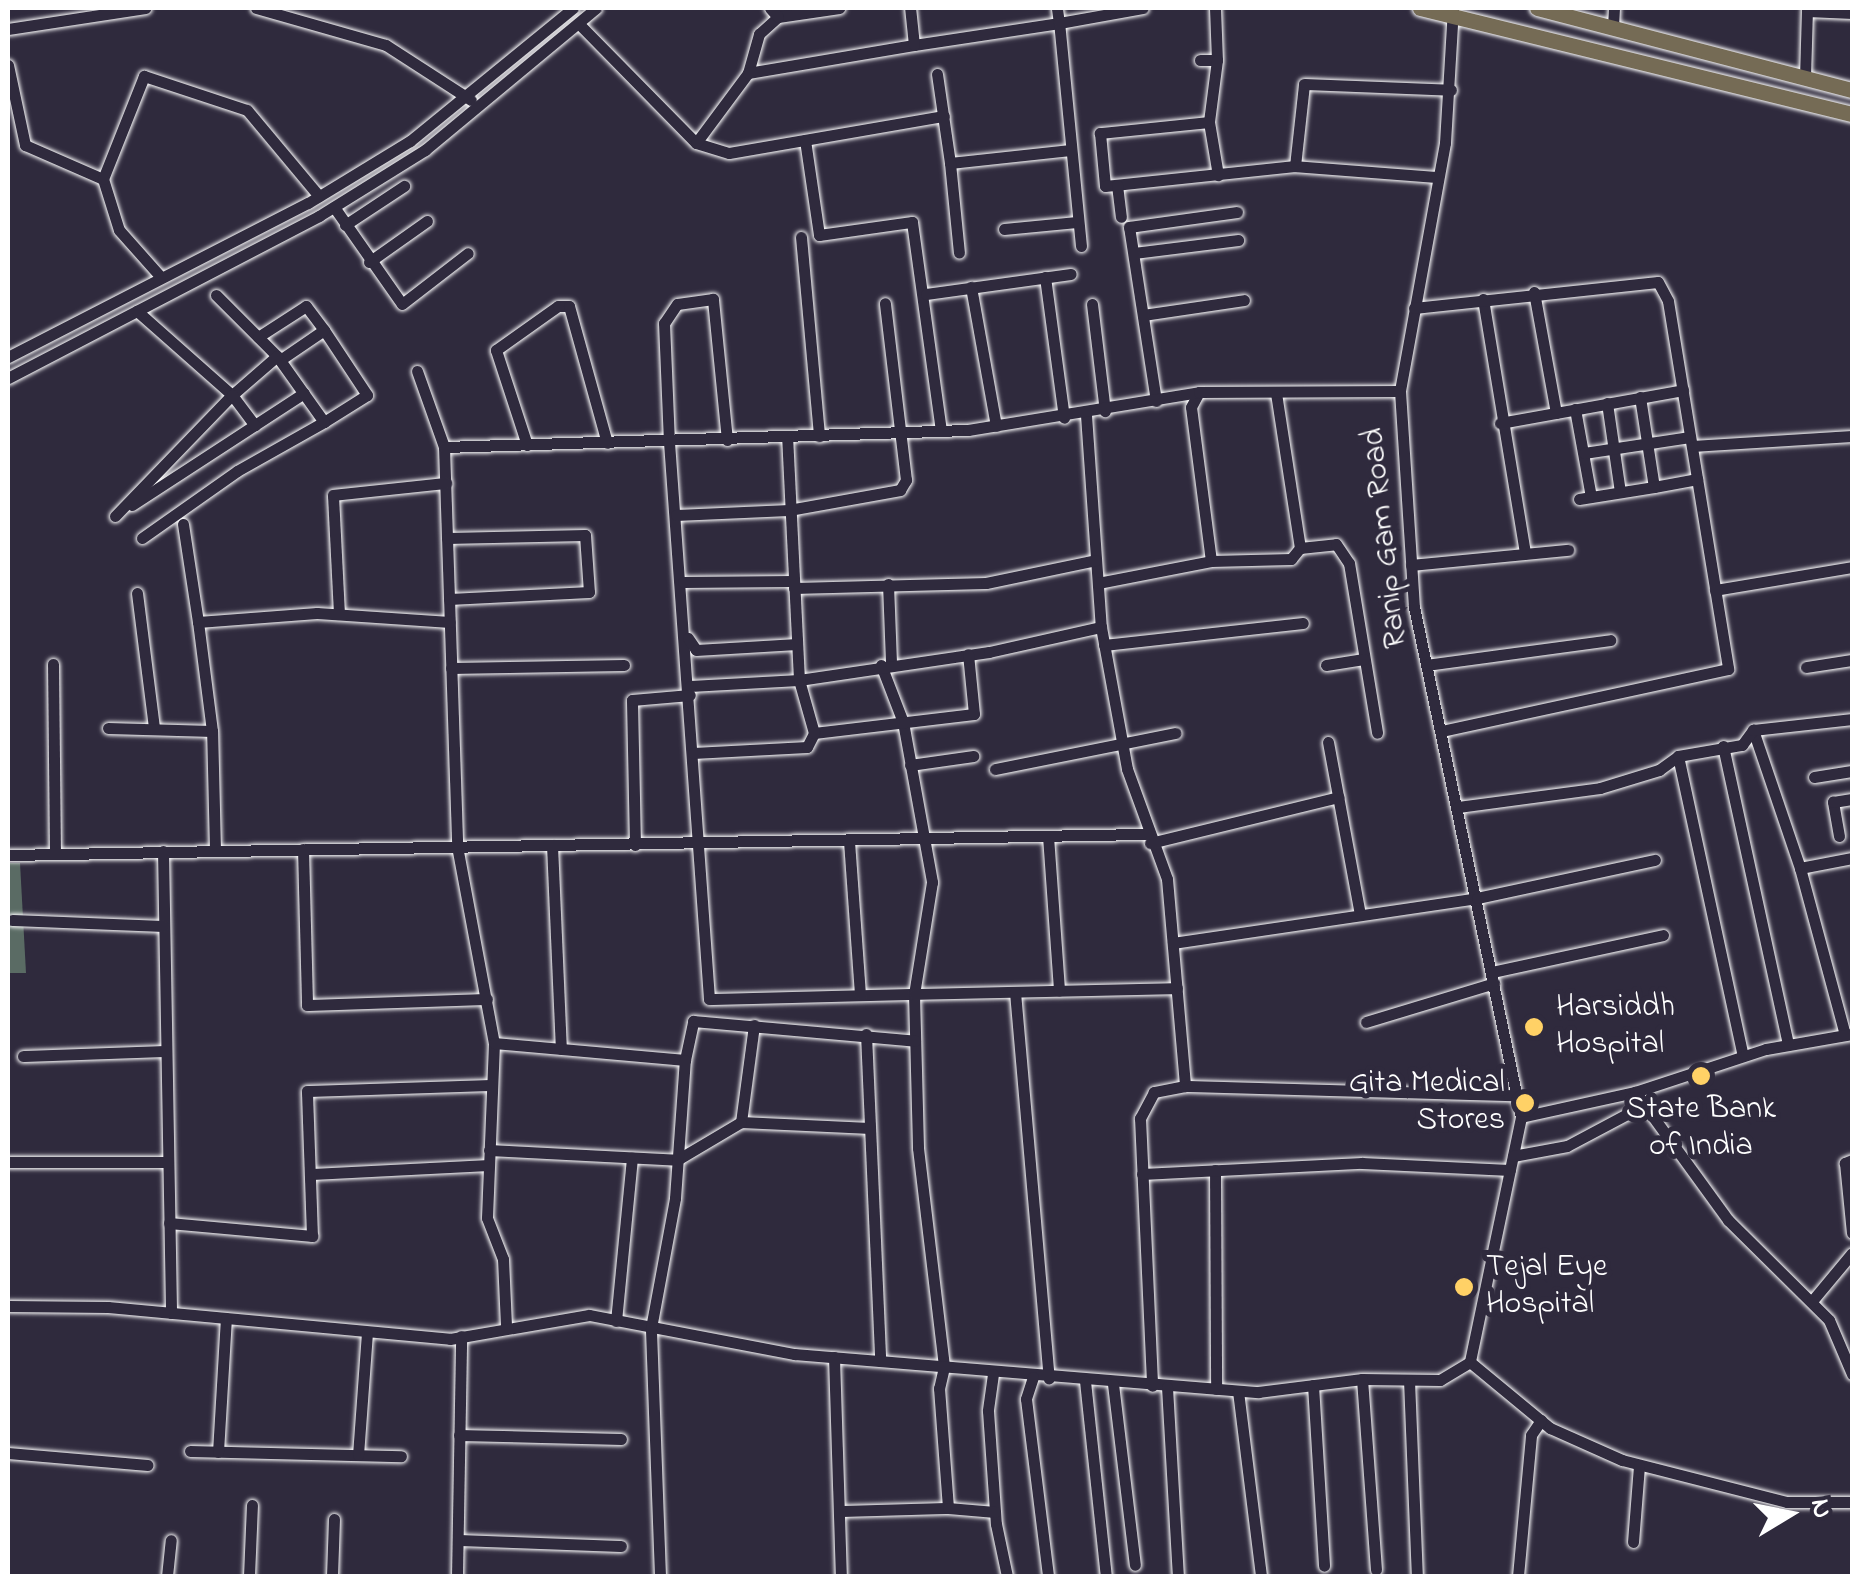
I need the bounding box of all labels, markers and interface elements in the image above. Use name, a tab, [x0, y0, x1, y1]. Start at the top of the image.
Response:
street label: Ranip Gam Road	[1355, 426, 1417, 650]
place label: Harsiddh Hospital	[1556, 990, 1675, 1065]
marker: Harsiddh Hospital	[1521, 1014, 1547, 1040]
marker: State Bank of India	[1690, 1065, 1712, 1087]
place label: Gita Medical Stores	[1349, 1066, 1505, 1141]
marker: Gita Medical Stores	[1514, 1092, 1536, 1114]
place label: State Bank of India	[1626, 1092, 1776, 1167]
place label: Tejal Eye Hospital	[1486, 1250, 1607, 1325]
marker: Tejal Eye Hospital	[1451, 1274, 1477, 1300]
north arrow	[1740, 1464, 1840, 1564]
text: N	[1798, 1496, 1842, 1522]

